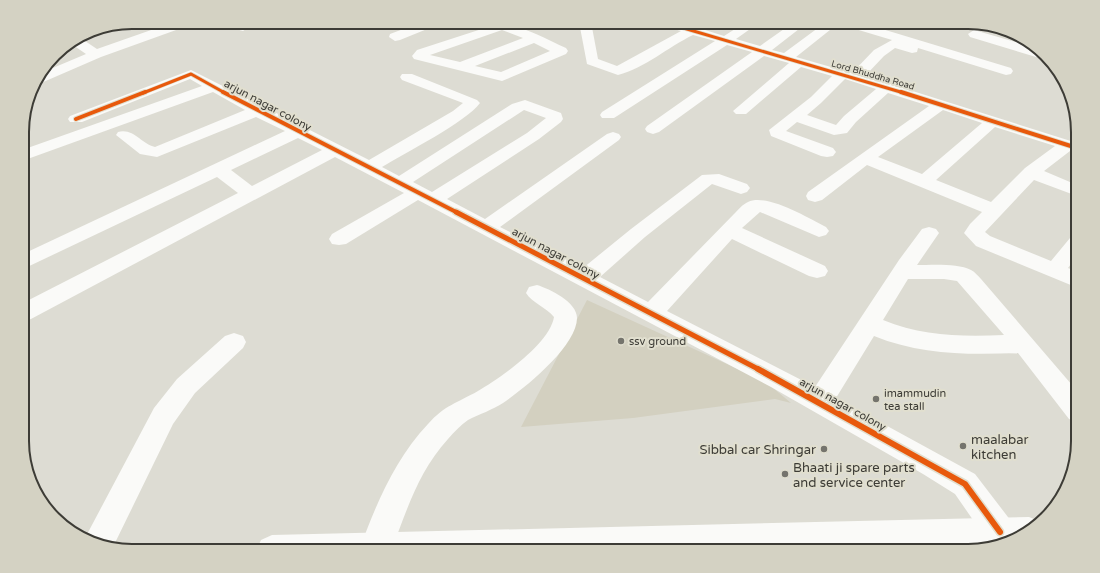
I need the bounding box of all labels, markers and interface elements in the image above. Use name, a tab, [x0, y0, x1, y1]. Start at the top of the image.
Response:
street label: Lord Bhuddha Road	[830, 58, 916, 93]
street label: arjun nagar colony	[222, 77, 314, 134]
street label: arjun nagar colony	[510, 225, 602, 282]
place label: ssv ground	[629, 335, 686, 348]
marker: ssv ground	[616, 336, 626, 346]
street label: arjun nagar colony	[797, 375, 888, 434]
place label: imammudin tea stall	[884, 387, 946, 413]
marker: imammudin tea stall	[871, 394, 881, 404]
place label: maalabar kitchen	[971, 432, 1029, 463]
marker: maalabar kitchen	[958, 441, 968, 451]
place label: Sibbal car Shringar	[700, 442, 816, 458]
marker: Sibbal car Shringar	[819, 444, 829, 454]
place label: Bhaati ji spare parts and service center	[793, 460, 915, 491]
marker: Bhaati ji spare parts and service center	[780, 469, 790, 479]

